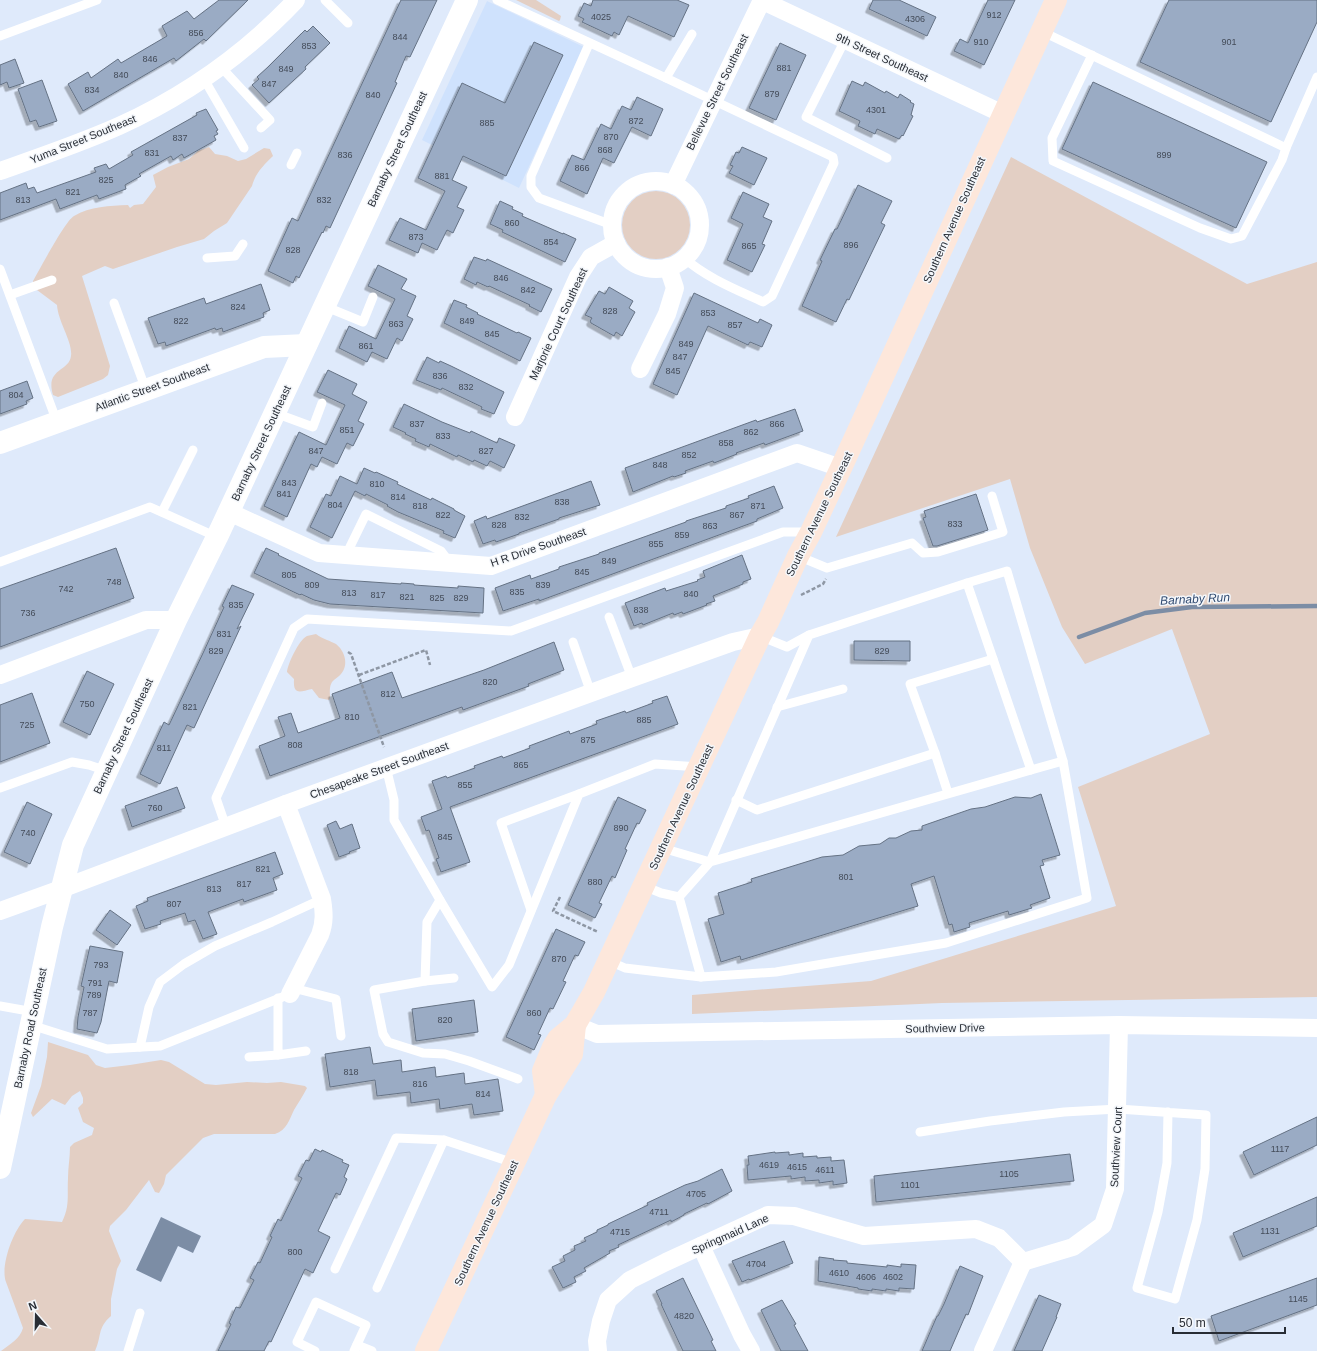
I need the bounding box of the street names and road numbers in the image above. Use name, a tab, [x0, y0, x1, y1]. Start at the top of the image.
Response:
street label: 9th Street Southeast	[834, 30, 930, 84]
street label: Bellevue Street Southeast	[684, 32, 750, 152]
street label: Barnaby Street Southeast	[365, 89, 429, 209]
street label: Yuma Street Southeast	[28, 112, 138, 166]
street label: Southern Avenue Southeast	[921, 155, 987, 285]
street label: Marjorie Court Southeast	[527, 266, 589, 382]
street label: Atlantic Street Southeast	[93, 361, 211, 413]
street label: Barnaby Street Southeast	[229, 383, 293, 503]
street label: Southern Avenue Southeast	[784, 450, 854, 578]
street label: H R Drive Southeast	[489, 525, 587, 569]
street label: Barnaby Street Southeast	[91, 676, 155, 796]
street label: Chesapeake Street Southeast	[308, 739, 450, 801]
street label: Southern Avenue Southeast	[647, 742, 715, 872]
street label: Barnaby Road Southeast	[11, 967, 49, 1089]
street label: Southview Drive	[905, 1021, 985, 1035]
street label: Southview Court	[1108, 1106, 1124, 1188]
street label: Southern Avenue Southeast	[452, 1158, 520, 1288]
street label: Springmaid Lane	[690, 1212, 770, 1256]

